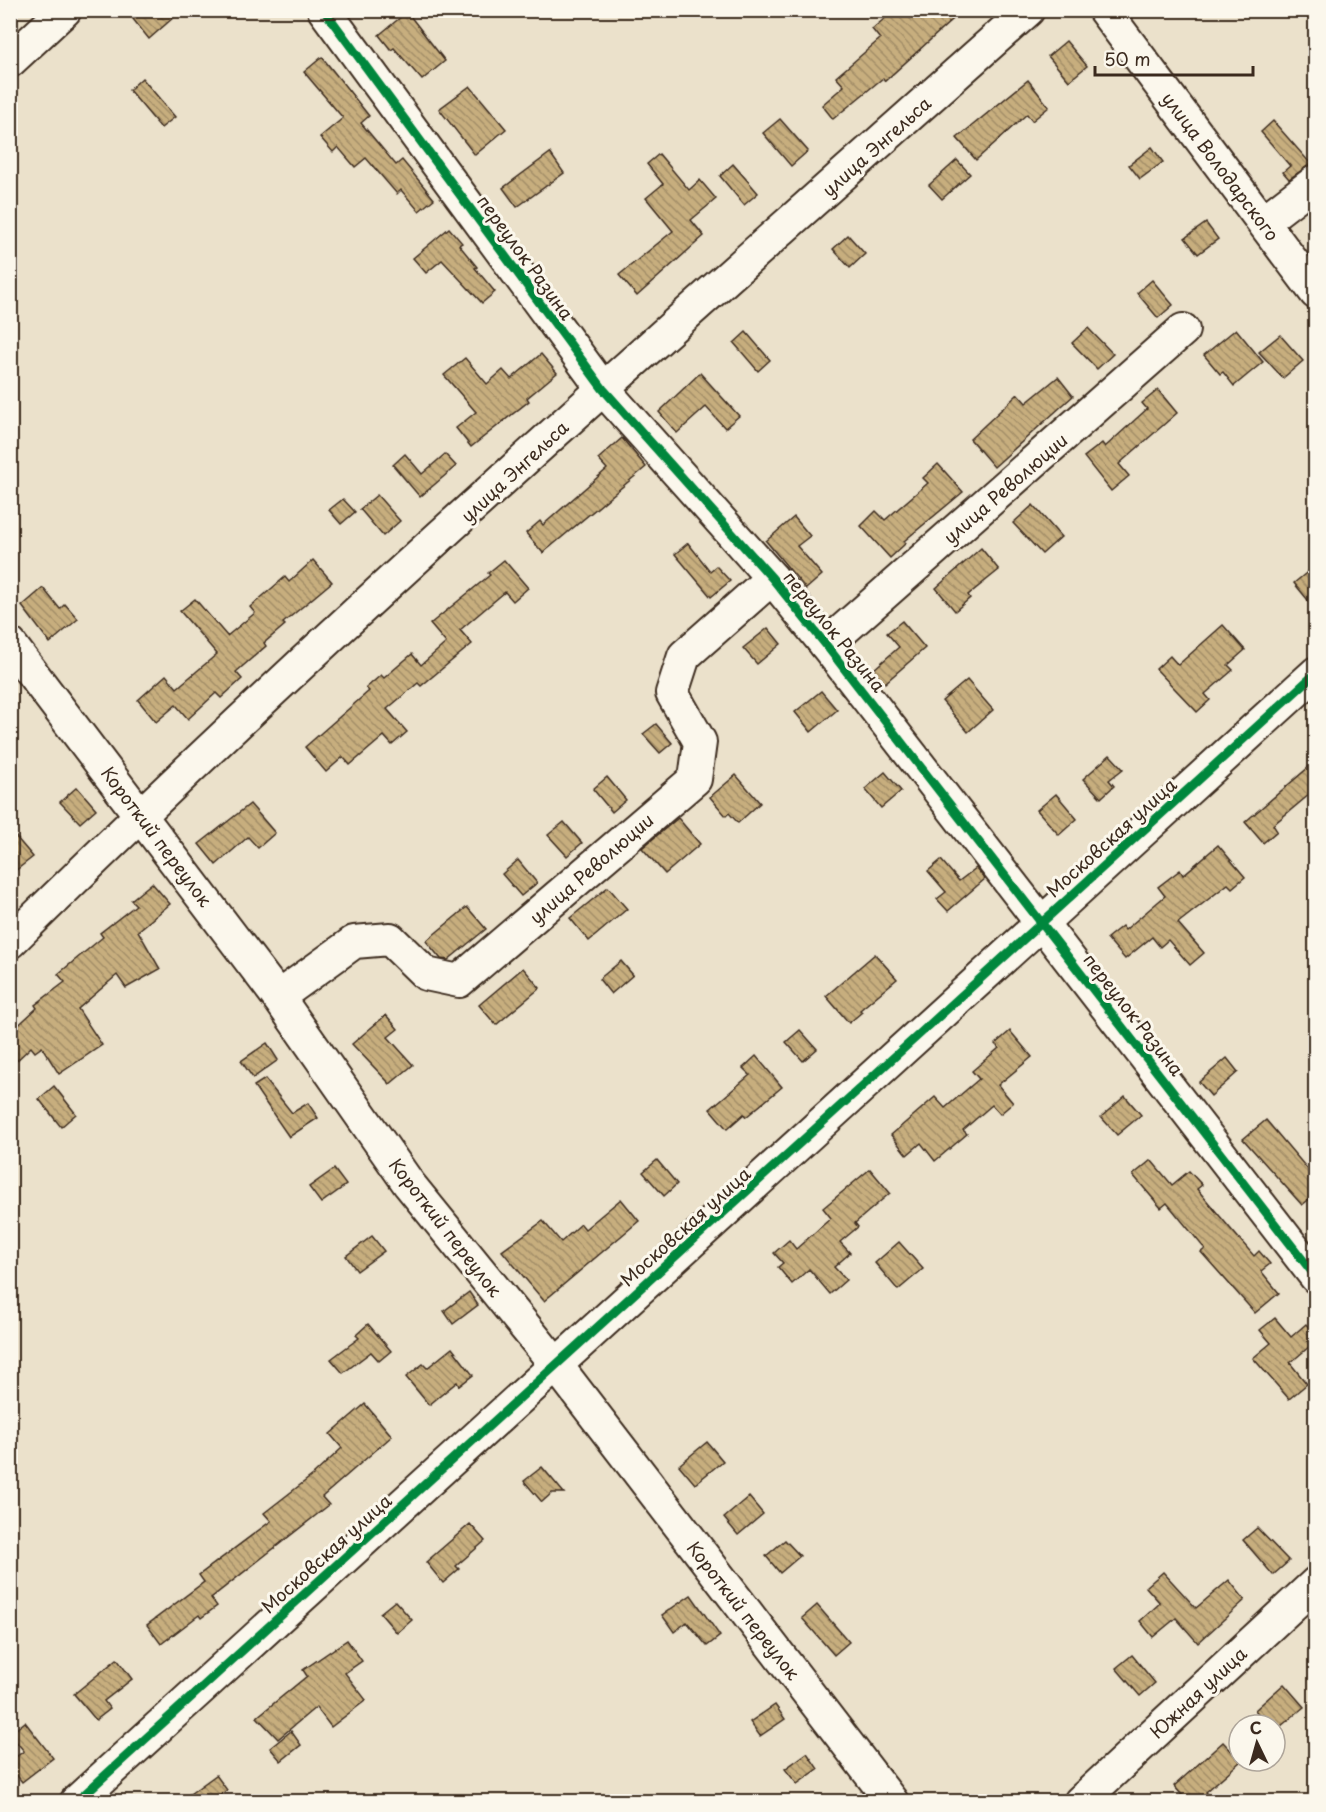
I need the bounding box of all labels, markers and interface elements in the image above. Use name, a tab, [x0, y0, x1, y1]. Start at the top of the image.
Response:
scale bar	[1095, 39, 1252, 77]
text: 50 m	[1104, 45, 1151, 72]
street label: улица Володарского	[1156, 86, 1286, 246]
street label: улица Энгельса	[815, 89, 937, 202]
street label: переулок Разина	[471, 189, 581, 326]
street label: улица Энгельса	[454, 413, 575, 528]
street label: улица Революции	[937, 426, 1073, 550]
street label: переулок Разина	[778, 565, 893, 698]
street label: Короткий переулок	[95, 760, 219, 912]
street label: Московская улица	[1040, 771, 1183, 903]
street label: улица Революции	[523, 806, 659, 930]
street label: переулок Разина	[1077, 947, 1191, 1082]
street label: Короткий переулок	[383, 1152, 509, 1302]
street label: Московская улица	[614, 1160, 757, 1292]
street label: Московская улица	[255, 1487, 398, 1619]
street label: Короткий переулок	[681, 1535, 807, 1685]
street label: Южная улица	[1144, 1639, 1253, 1744]
north arrow	[1227, 1713, 1287, 1773]
text: С	[1249, 1715, 1263, 1740]

